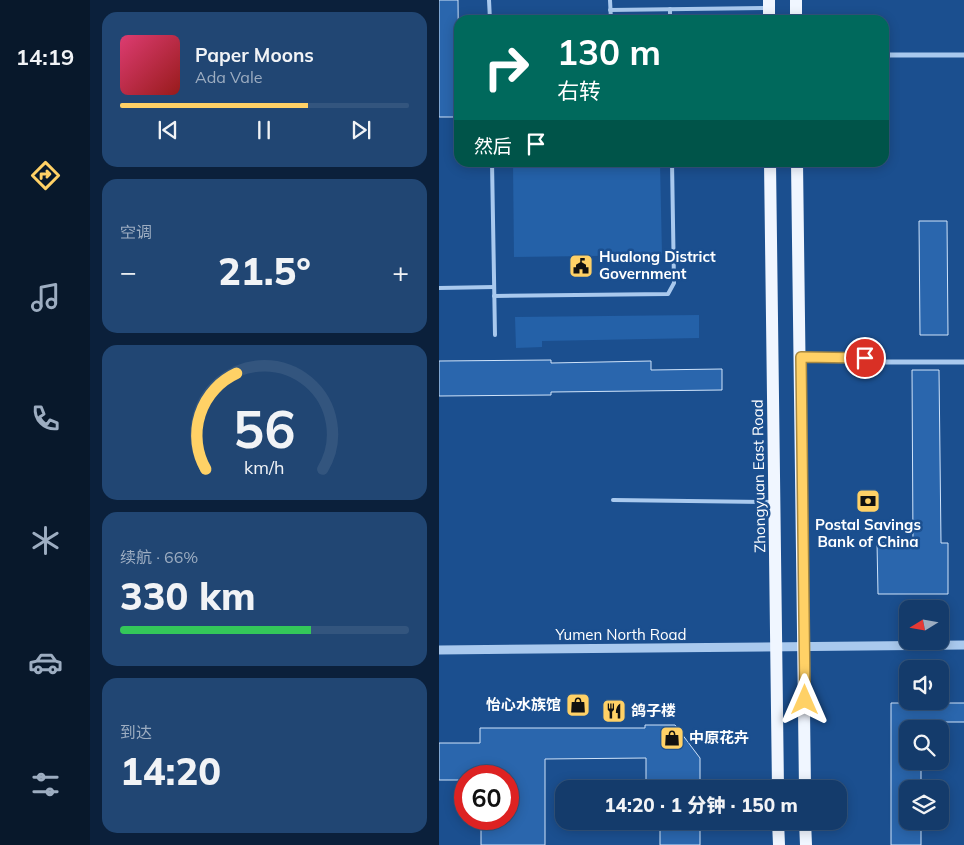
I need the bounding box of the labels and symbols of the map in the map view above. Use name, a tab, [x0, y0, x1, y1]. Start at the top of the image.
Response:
place label: Hualong District Government	[599, 247, 716, 283]
public building icon: Hualong District Government	[568, 253, 594, 279]
pin	[844, 337, 886, 379]
street label: Zhongyuan East Road	[748, 399, 769, 553]
bank icon: Postal Savings Bank of China	[855, 488, 881, 514]
place label: Postal Savings Bank of China	[815, 515, 921, 551]
north arrow	[899, 600, 949, 650]
street label: Yumen North Road	[554, 625, 687, 644]
position arrow	[778, 673, 830, 725]
shop icon: 怡心水族馆	[565, 692, 591, 718]
place label: 怡心水族馆	[486, 695, 561, 714]
restaurant icon: 鸽子楼	[601, 698, 627, 724]
place label: 鸽子楼	[631, 701, 676, 720]
shop icon: 中原花卉	[659, 725, 685, 751]
place label: 中原花卉	[689, 728, 749, 747]
speed limit sign: 60	[454, 765, 519, 830]

